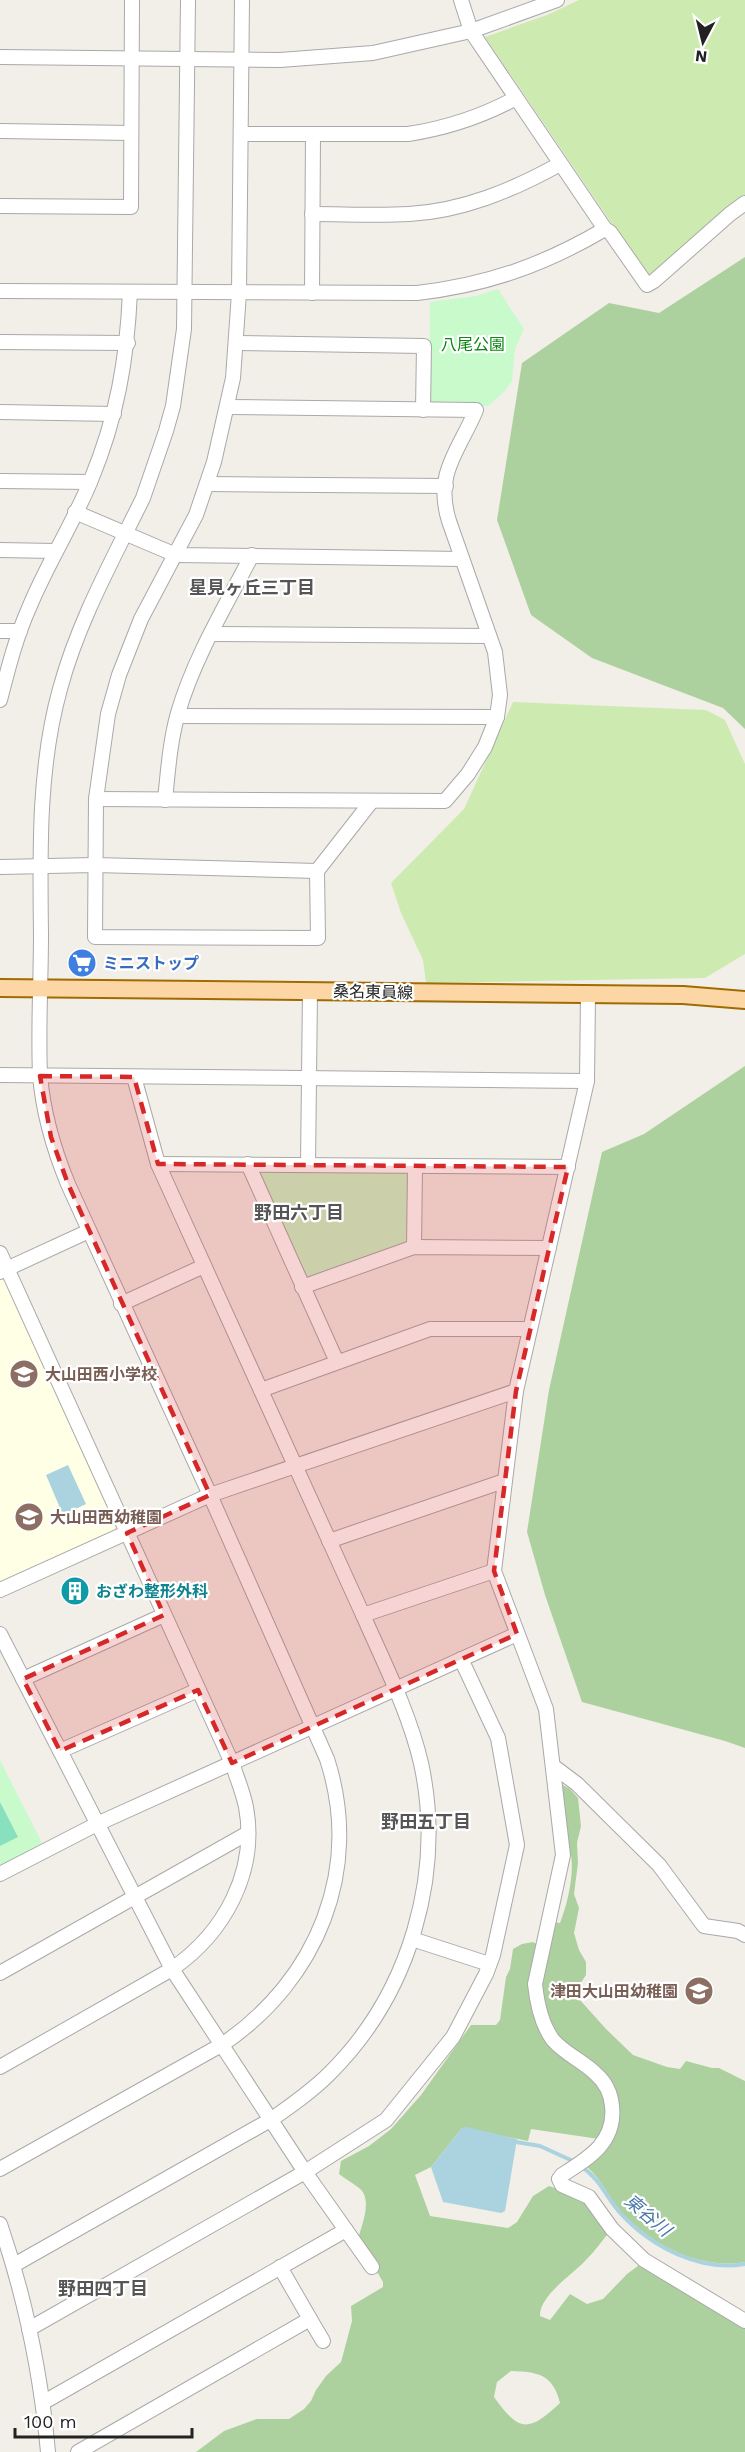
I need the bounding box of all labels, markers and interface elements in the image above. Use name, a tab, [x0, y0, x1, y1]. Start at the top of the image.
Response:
north arrow	[673, 12, 733, 72]
text: N	[694, 46, 708, 67]
park label: 八尾公園	[441, 335, 505, 354]
district label: 星見ヶ丘三丁目	[189, 577, 315, 598]
supermarket icon: ミニストップ	[66, 947, 98, 979]
place label: ミニストップ	[103, 954, 199, 973]
street label: 桑名東員線	[333, 982, 413, 1002]
district label: 野田六丁目	[254, 1202, 344, 1223]
school or university icon: 大山田西小学校	[8, 1358, 40, 1390]
place label: 大山田西小学校	[45, 1365, 157, 1384]
school or university icon: 大山田西幼稚園	[13, 1501, 45, 1533]
place label: 大山田西幼稚園	[50, 1508, 162, 1527]
building icon: おざわ整形外科	[59, 1575, 91, 1607]
place label: おざわ整形外科	[96, 1582, 208, 1601]
district label: 野田五丁目	[381, 1811, 471, 1832]
school or university icon: 津田大山田幼稚園	[683, 1975, 715, 2007]
place label: 津田大山田幼稚園	[550, 1982, 678, 2001]
water label: 東谷川	[621, 2190, 677, 2242]
district label: 野田四丁目	[58, 2278, 148, 2299]
scale bar	[15, 2401, 192, 2439]
text: 100 m	[24, 2411, 77, 2432]

